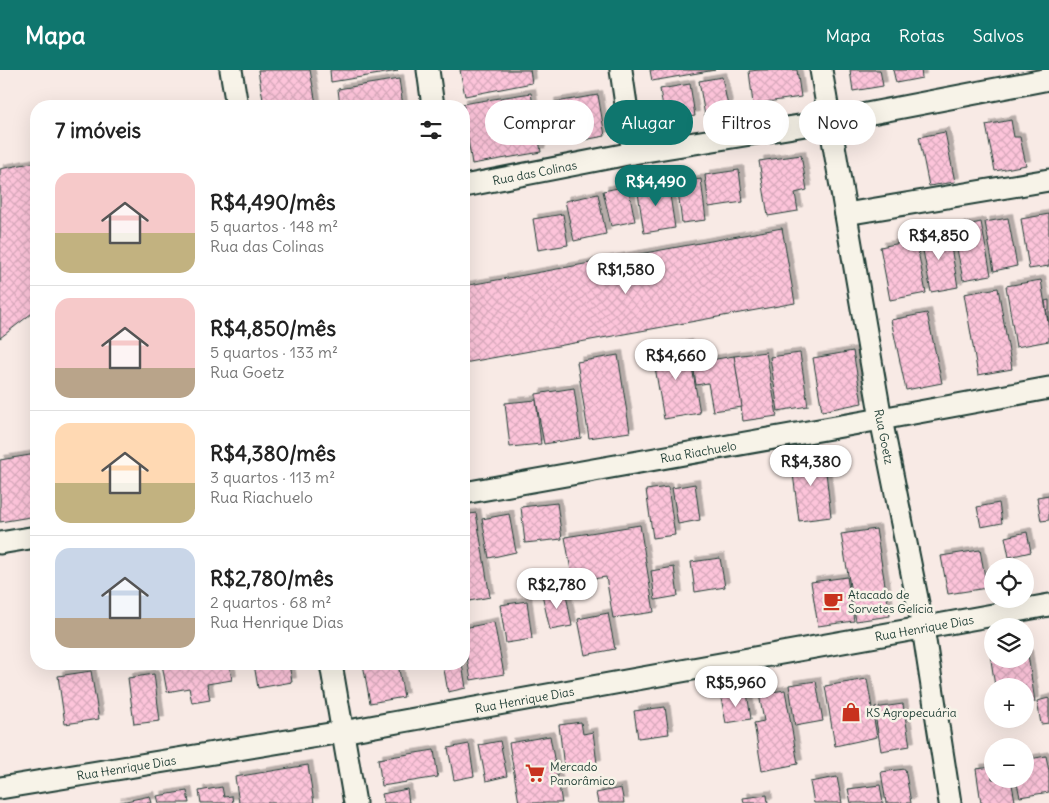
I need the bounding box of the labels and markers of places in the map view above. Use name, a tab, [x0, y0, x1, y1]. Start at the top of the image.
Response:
pin: R$4,490	[610, 164, 702, 207]
pin: R$4,850	[893, 218, 985, 261]
pin: R$1,580	[580, 252, 672, 295]
pin: R$4,660	[630, 338, 722, 381]
pin: R$4,380	[765, 444, 857, 487]
pin: R$2,780	[511, 568, 603, 610]
place label: Atacado de Sorvetes Gelícia	[848, 587, 934, 616]
cafe icon: Atacado de Sorvetes Gelícia	[822, 590, 844, 612]
pin: R$5,960	[690, 666, 782, 708]
shop icon: KS Agropecuária	[840, 701, 862, 723]
place label: KS Agropecuária	[866, 705, 957, 720]
place label: Mercado Panorâmico	[550, 759, 615, 788]
supermarket icon: Mercado Panorâmico	[524, 762, 546, 784]

